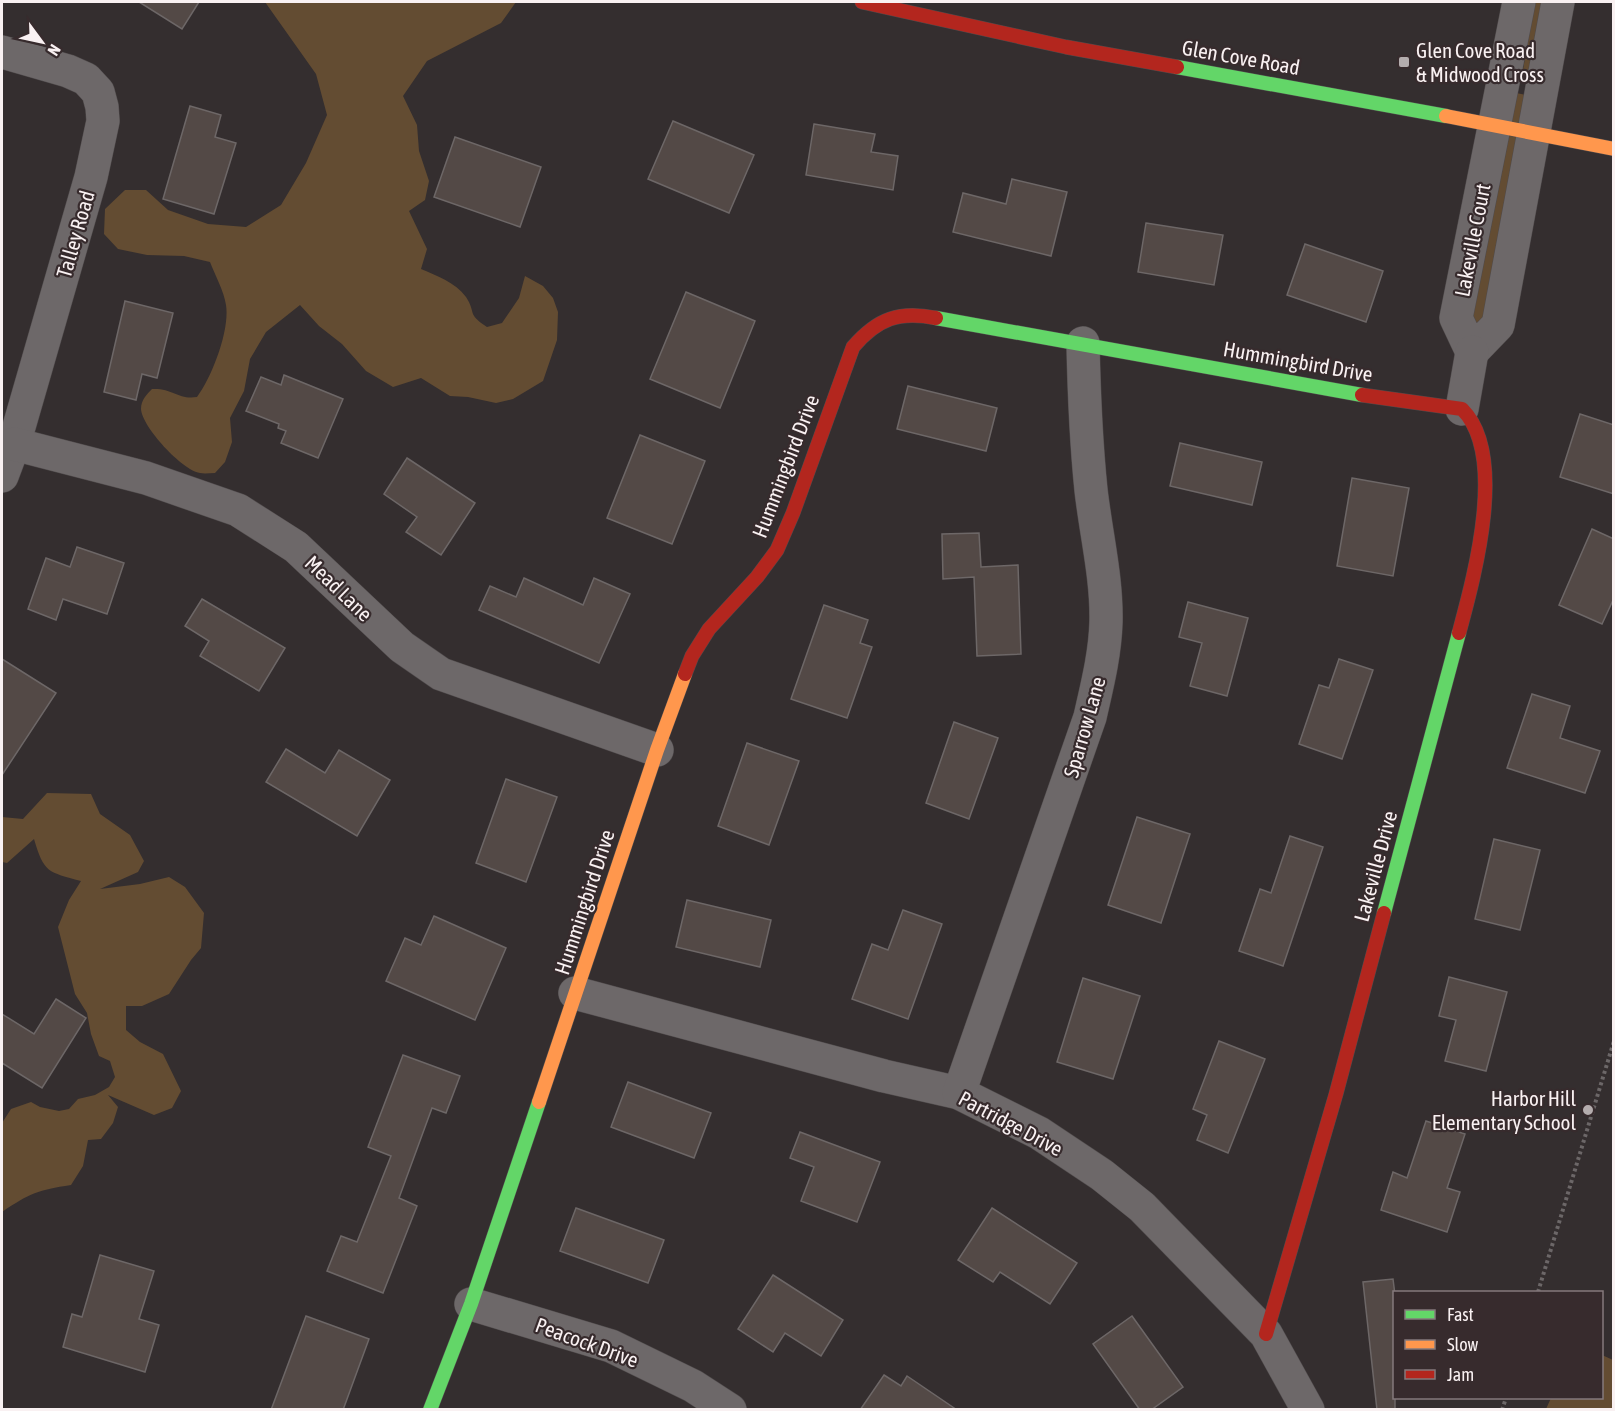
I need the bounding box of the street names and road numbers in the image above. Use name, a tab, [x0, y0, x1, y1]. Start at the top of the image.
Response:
street label: Glen Cove Road	[1180, 35, 1302, 79]
street label: Lakeville Court	[1449, 182, 1495, 298]
street label: Talley Road	[51, 188, 99, 280]
street label: Hummingbird Drive	[1221, 336, 1375, 386]
street label: Hummingbird Drive	[747, 391, 823, 541]
street label: Mead Lane	[301, 550, 377, 626]
street label: Sparrow Lane	[1058, 674, 1110, 780]
street label: Lakeville Drive	[1349, 808, 1401, 924]
street label: Hummingbird Drive	[549, 826, 619, 978]
street label: Partridge Drive	[955, 1086, 1067, 1160]
street label: Peacock Drive	[532, 1312, 642, 1372]

